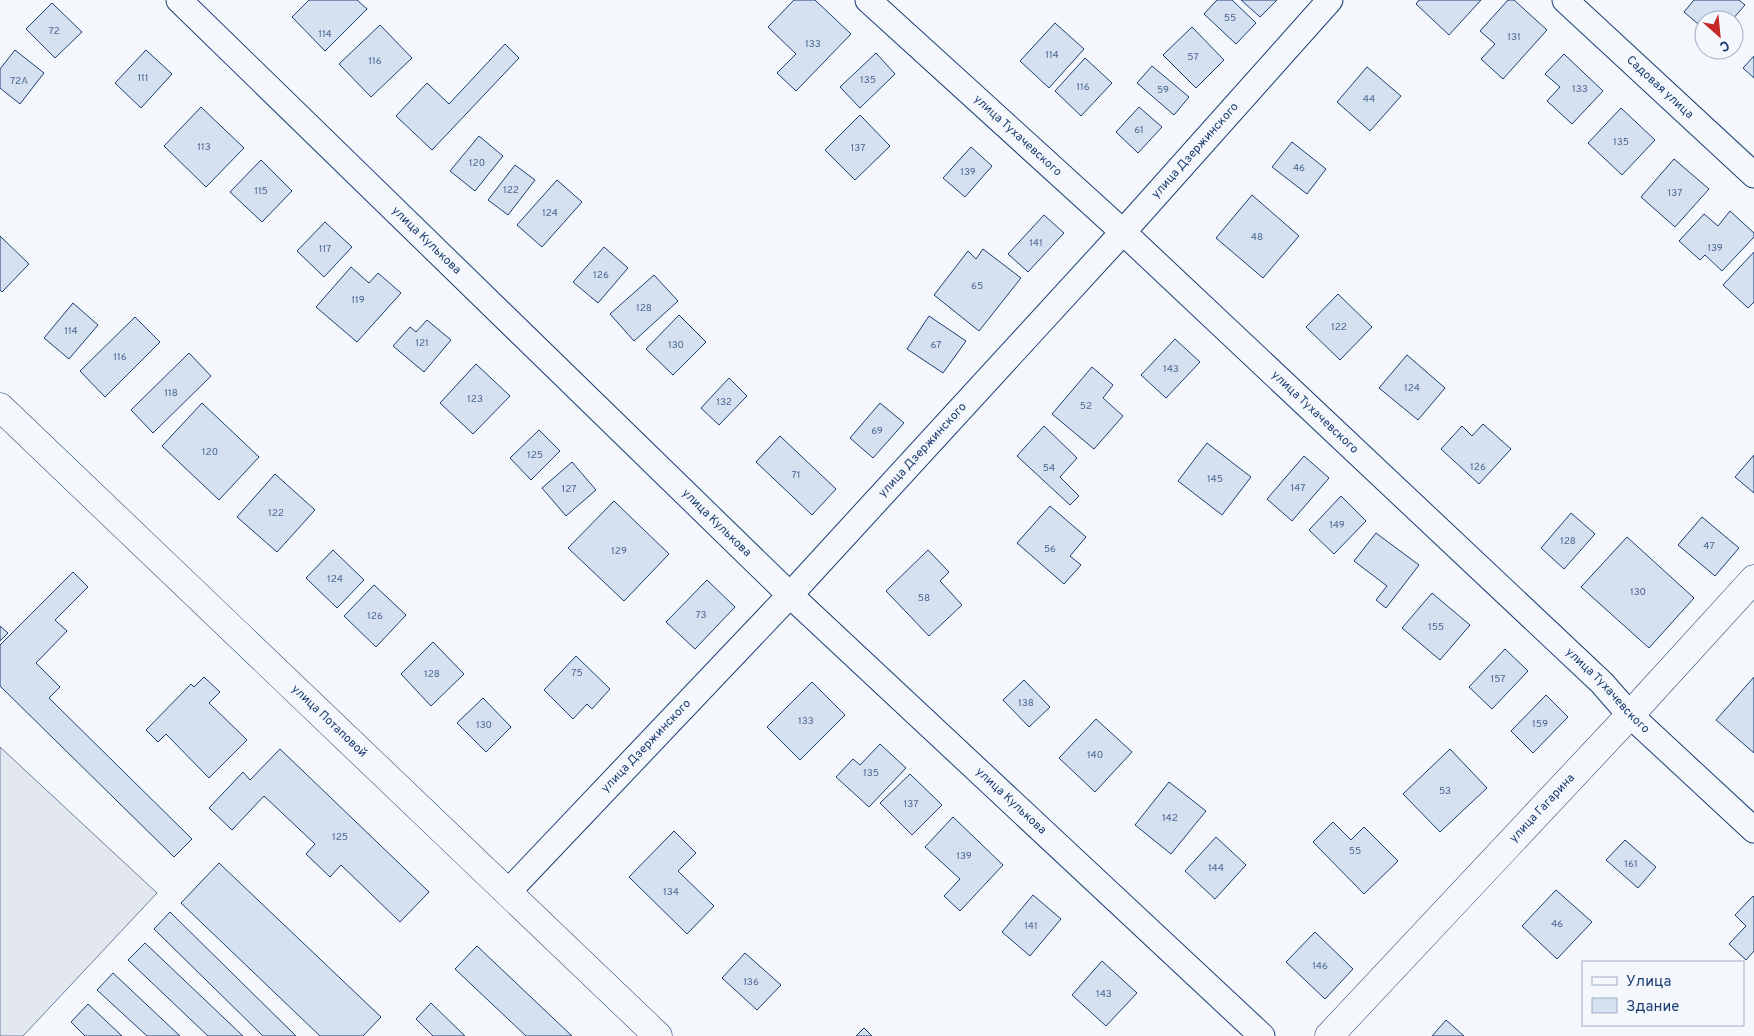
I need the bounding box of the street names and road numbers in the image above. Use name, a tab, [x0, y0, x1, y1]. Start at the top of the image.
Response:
street label: Садовая улица	[1623, 52, 1697, 123]
street label: улица Тухачевского	[970, 92, 1065, 180]
street label: улица Дзержинского	[1148, 99, 1243, 202]
street label: улица Кулькова	[388, 203, 464, 278]
street label: улица Тухачевского	[1268, 368, 1362, 458]
street label: улица Дзержинского	[875, 399, 971, 501]
street label: улица Кулькова	[678, 486, 755, 561]
street label: улица Тухачевского	[1562, 644, 1653, 737]
street label: улица Потаповой	[288, 681, 370, 761]
street label: улица Дзержинского	[598, 696, 695, 796]
street label: улица Кулькова	[972, 764, 1050, 838]
street label: улица Гагарина	[1506, 771, 1579, 846]

